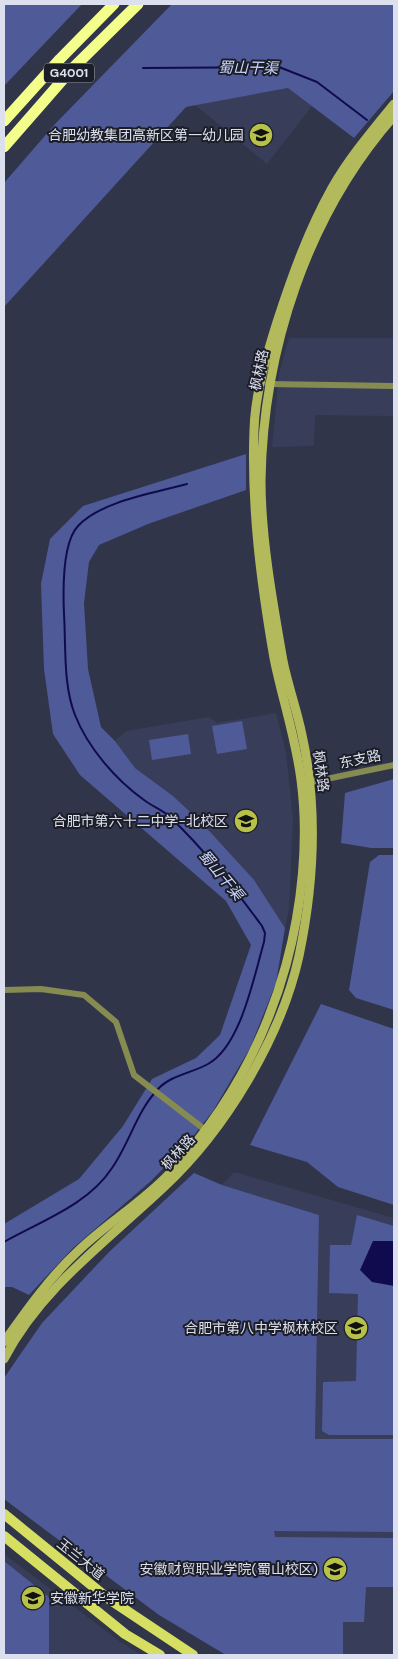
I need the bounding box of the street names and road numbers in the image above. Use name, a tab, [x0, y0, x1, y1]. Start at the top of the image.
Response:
road number: G4001	[44, 64, 94, 82]
street label: 枫林路	[246, 348, 272, 392]
street label: 东支路	[338, 746, 382, 772]
street label: 枫林路	[309, 749, 333, 793]
street label: 枫林路	[157, 1130, 199, 1174]
street label: 玉兰大道	[54, 1534, 108, 1584]

